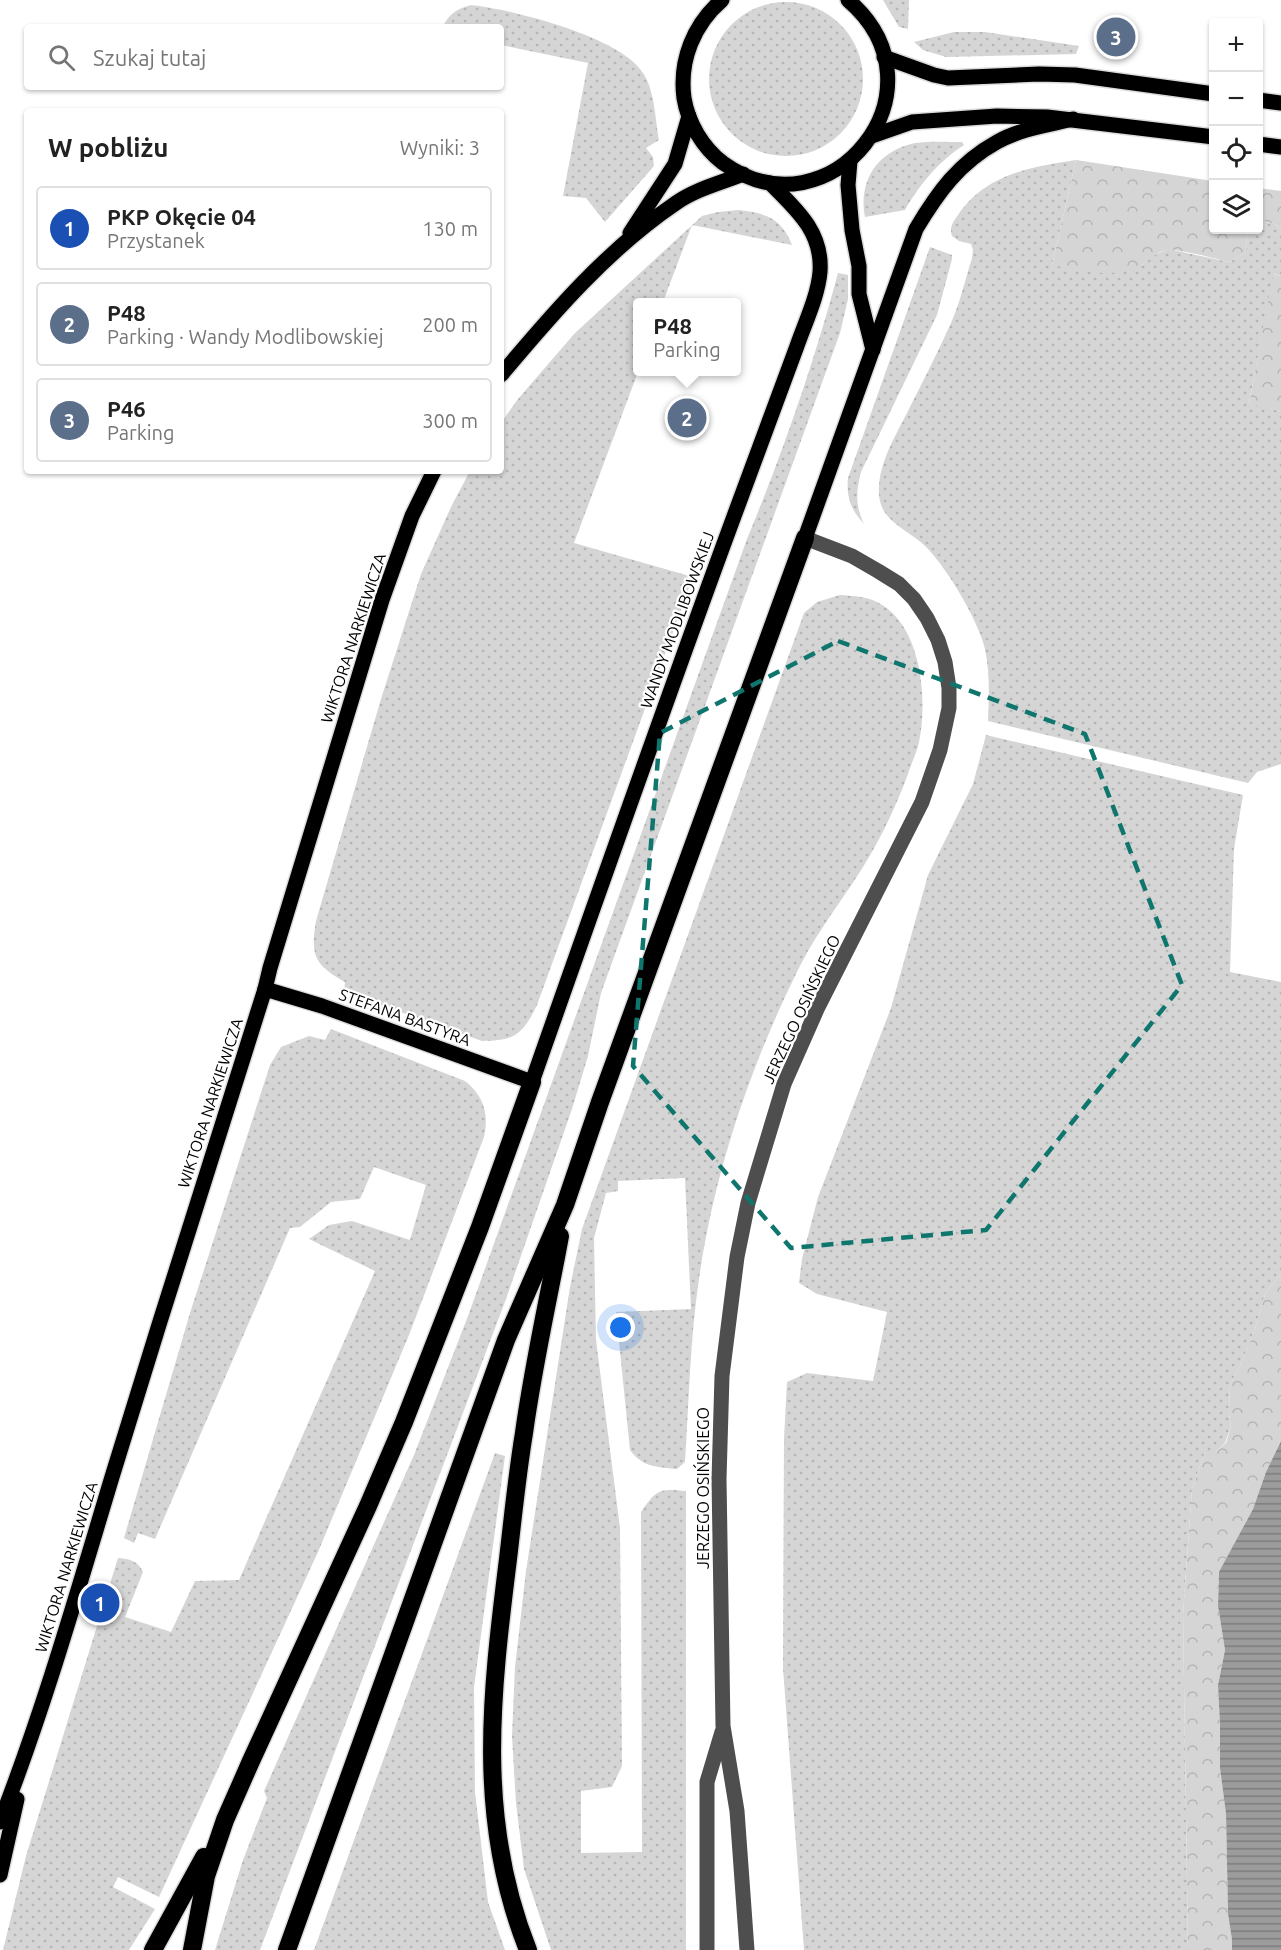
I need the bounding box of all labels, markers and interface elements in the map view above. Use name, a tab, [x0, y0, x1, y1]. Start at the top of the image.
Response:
pin: 3	[1096, 15, 1136, 60]
map controls	[1209, 18, 1263, 234]
button: +	[1209, 18, 1263, 72]
search box	[24, 24, 504, 90]
icon: search	[45, 41, 78, 74]
text: Szukaj tutaj	[93, 45, 206, 70]
button: −	[1209, 72, 1263, 126]
button: locate	[1209, 126, 1263, 180]
text: W pobliżu	[48, 133, 169, 162]
text: Wyniki: 3	[400, 136, 480, 159]
button: layers	[1209, 180, 1263, 234]
text: PKP Okęcie 04	[107, 204, 256, 229]
text: 1	[64, 217, 75, 240]
text: 130 m	[422, 217, 478, 240]
text: Przystanek	[107, 229, 205, 252]
popup	[633, 298, 741, 376]
text: P48	[107, 300, 146, 325]
text: 2	[64, 313, 75, 336]
text: 200 m	[422, 313, 478, 336]
text: P48	[653, 313, 692, 338]
text: Parking · Wandy Modlibowskiej	[107, 325, 384, 348]
text: Parking	[653, 338, 721, 361]
text: P46	[107, 396, 146, 421]
pin: 2	[668, 396, 706, 440]
text: 3	[64, 409, 75, 432]
text: 300 m	[422, 409, 478, 432]
text: Parking	[107, 421, 175, 444]
street label: WANDY MODLIBOWSKIEJ	[637, 529, 717, 711]
street label: WIKTORA NARKIEWICZA	[317, 550, 389, 725]
street label: JERZEGO OSIŃSKIEGO	[757, 931, 843, 1086]
street label: STEFANA BASTYRA	[337, 985, 474, 1049]
street label: WIKTORA NARKIEWICZA	[174, 1015, 246, 1190]
your location	[606, 1313, 635, 1342]
street label: JERZEGO OSIŃSKIEGO	[692, 1407, 712, 1569]
street label: WIKTORA NARKIEWICZA	[31, 1479, 101, 1655]
pin: 1	[80, 1580, 120, 1626]

